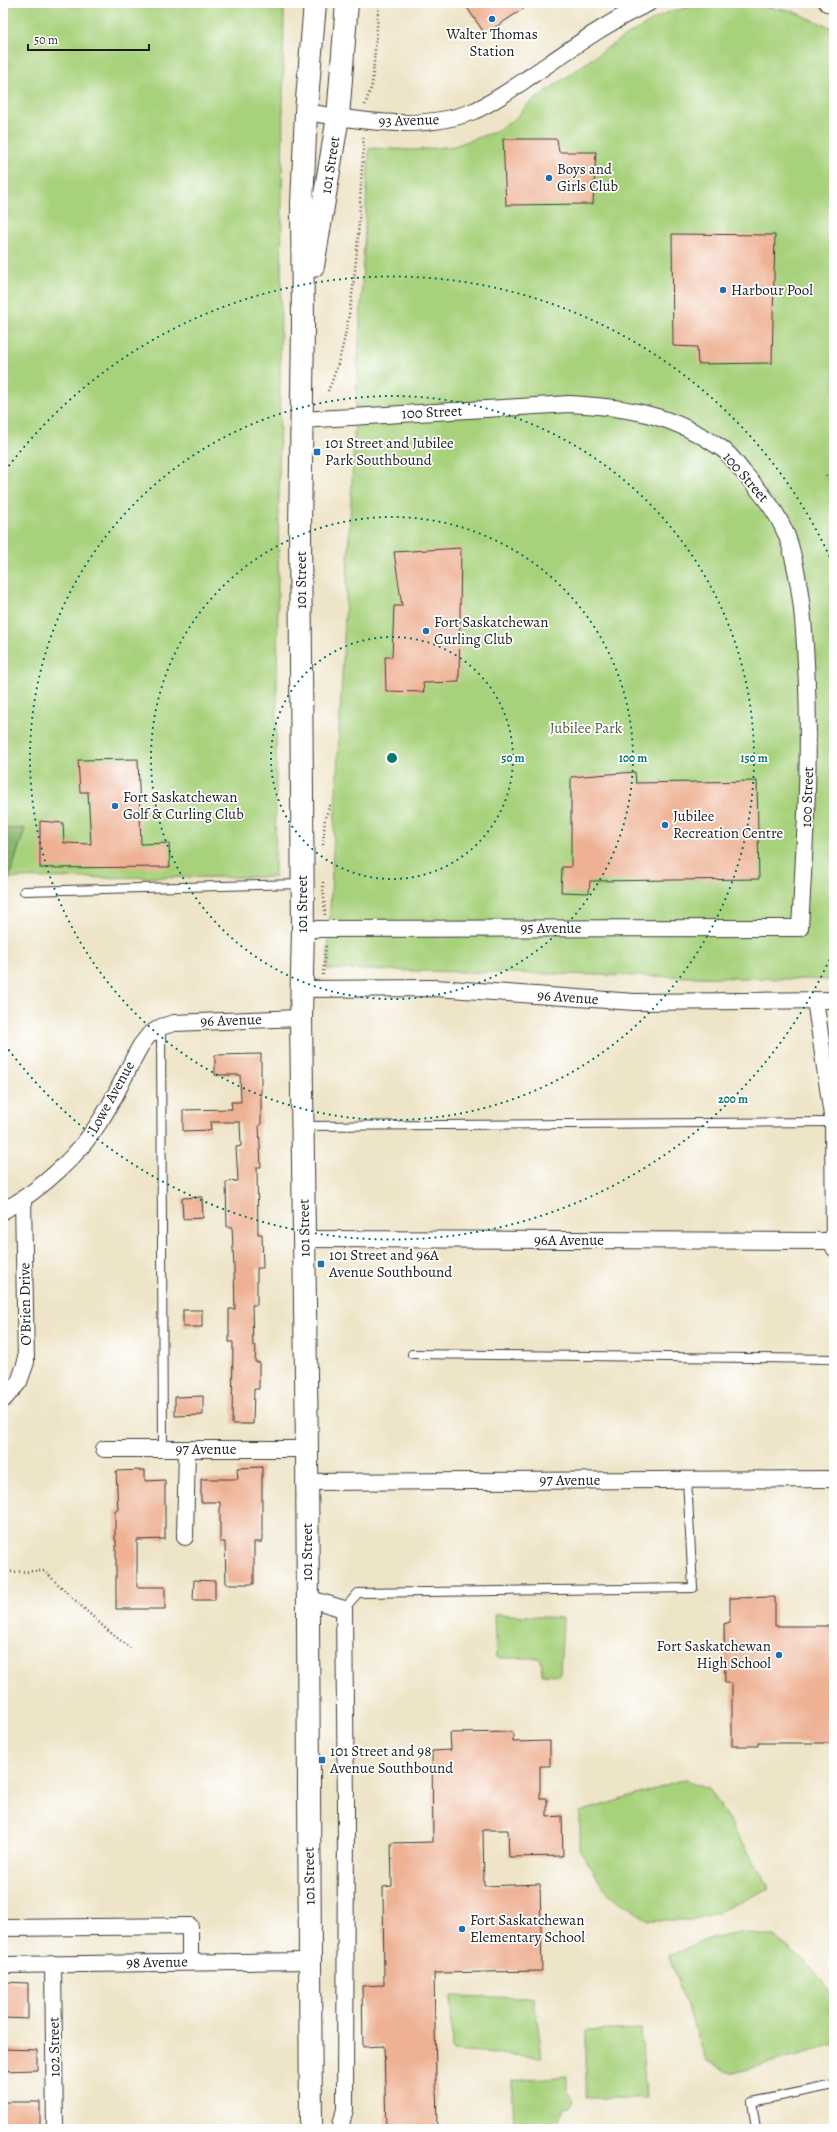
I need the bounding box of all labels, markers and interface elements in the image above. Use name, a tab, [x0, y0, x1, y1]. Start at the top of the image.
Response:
marker: Walter Thomas Station	[487, 14, 497, 24]
place label: Walter Thomas Station	[445, 24, 538, 61]
scale bar	[28, 26, 149, 52]
text: 50 m	[34, 32, 58, 48]
street label: 93 Avenue	[378, 109, 440, 131]
street label: 101 Street	[316, 135, 344, 195]
place label: Boys and Girls Club	[557, 159, 619, 196]
marker: Boys and Girls Club	[544, 173, 554, 183]
place label: Harbour Pool	[731, 280, 813, 300]
marker: Harbour Pool	[718, 285, 728, 295]
street label: 100 Street	[401, 400, 463, 424]
place label: 101 Street and Jubilee Park Southbound	[325, 433, 454, 470]
marker: 101 Street and Jubilee Park Southbound	[312, 447, 322, 457]
street label: 100 Street	[718, 447, 774, 507]
street label: 101 Street	[291, 551, 311, 609]
place label: Fort Saskatchewan Curling Club	[434, 612, 549, 649]
marker: Fort Saskatchewan Curling Club	[421, 626, 431, 636]
park label: Jubilee Park	[550, 718, 623, 738]
text: 50 m	[501, 750, 525, 766]
text: 100 m	[619, 750, 647, 766]
text: 150 m	[740, 750, 768, 766]
centre of rings	[385, 751, 399, 765]
street label: 100 Street	[796, 766, 818, 828]
place label: Fort Saskatchewan Golf & Curling Club	[123, 787, 244, 824]
marker: Fort Saskatchewan Golf & Curling Club	[110, 801, 120, 811]
place label: Jubilee Recreation Centre	[673, 806, 784, 843]
marker: Jubilee Recreation Centre	[660, 820, 670, 830]
street label: 101 Street	[292, 875, 312, 933]
street label: 95 Avenue	[521, 918, 582, 938]
street label: 96 Avenue	[537, 985, 600, 1009]
street label: 96 Avenue	[200, 1009, 262, 1031]
street label: Lowe Avenue	[83, 1057, 139, 1137]
text: 200 m	[718, 1091, 748, 1107]
street label: 101 Street	[293, 1199, 315, 1257]
street label: 96A Avenue	[534, 1230, 604, 1250]
place label: 101 Street and 96A Avenue Southbound	[328, 1245, 453, 1282]
marker: 101 Street and 96A Avenue Southbound	[316, 1259, 326, 1269]
street label: O'Brien Drive	[14, 1262, 36, 1346]
street label: 97 Avenue	[176, 1439, 237, 1459]
street label: 97 Avenue	[540, 1470, 601, 1490]
street label: 101 Street	[297, 1523, 317, 1581]
place label: Fort Saskatchewan High School	[656, 1636, 771, 1673]
marker: Fort Saskatchewan High School	[774, 1650, 784, 1660]
place label: 101 Street and 98 Avenue Southbound	[329, 1741, 454, 1778]
marker: 101 Street and 98 Avenue Southbound	[317, 1755, 327, 1765]
street label: 101 Street	[298, 1847, 320, 1905]
place label: Fort Saskatchewan Elementary School	[470, 1910, 585, 1947]
marker: Fort Saskatchewan Elementary School	[457, 1924, 467, 1934]
street label: 98 Avenue	[126, 1951, 188, 1973]
street label: 102 Street	[43, 2017, 65, 2077]

